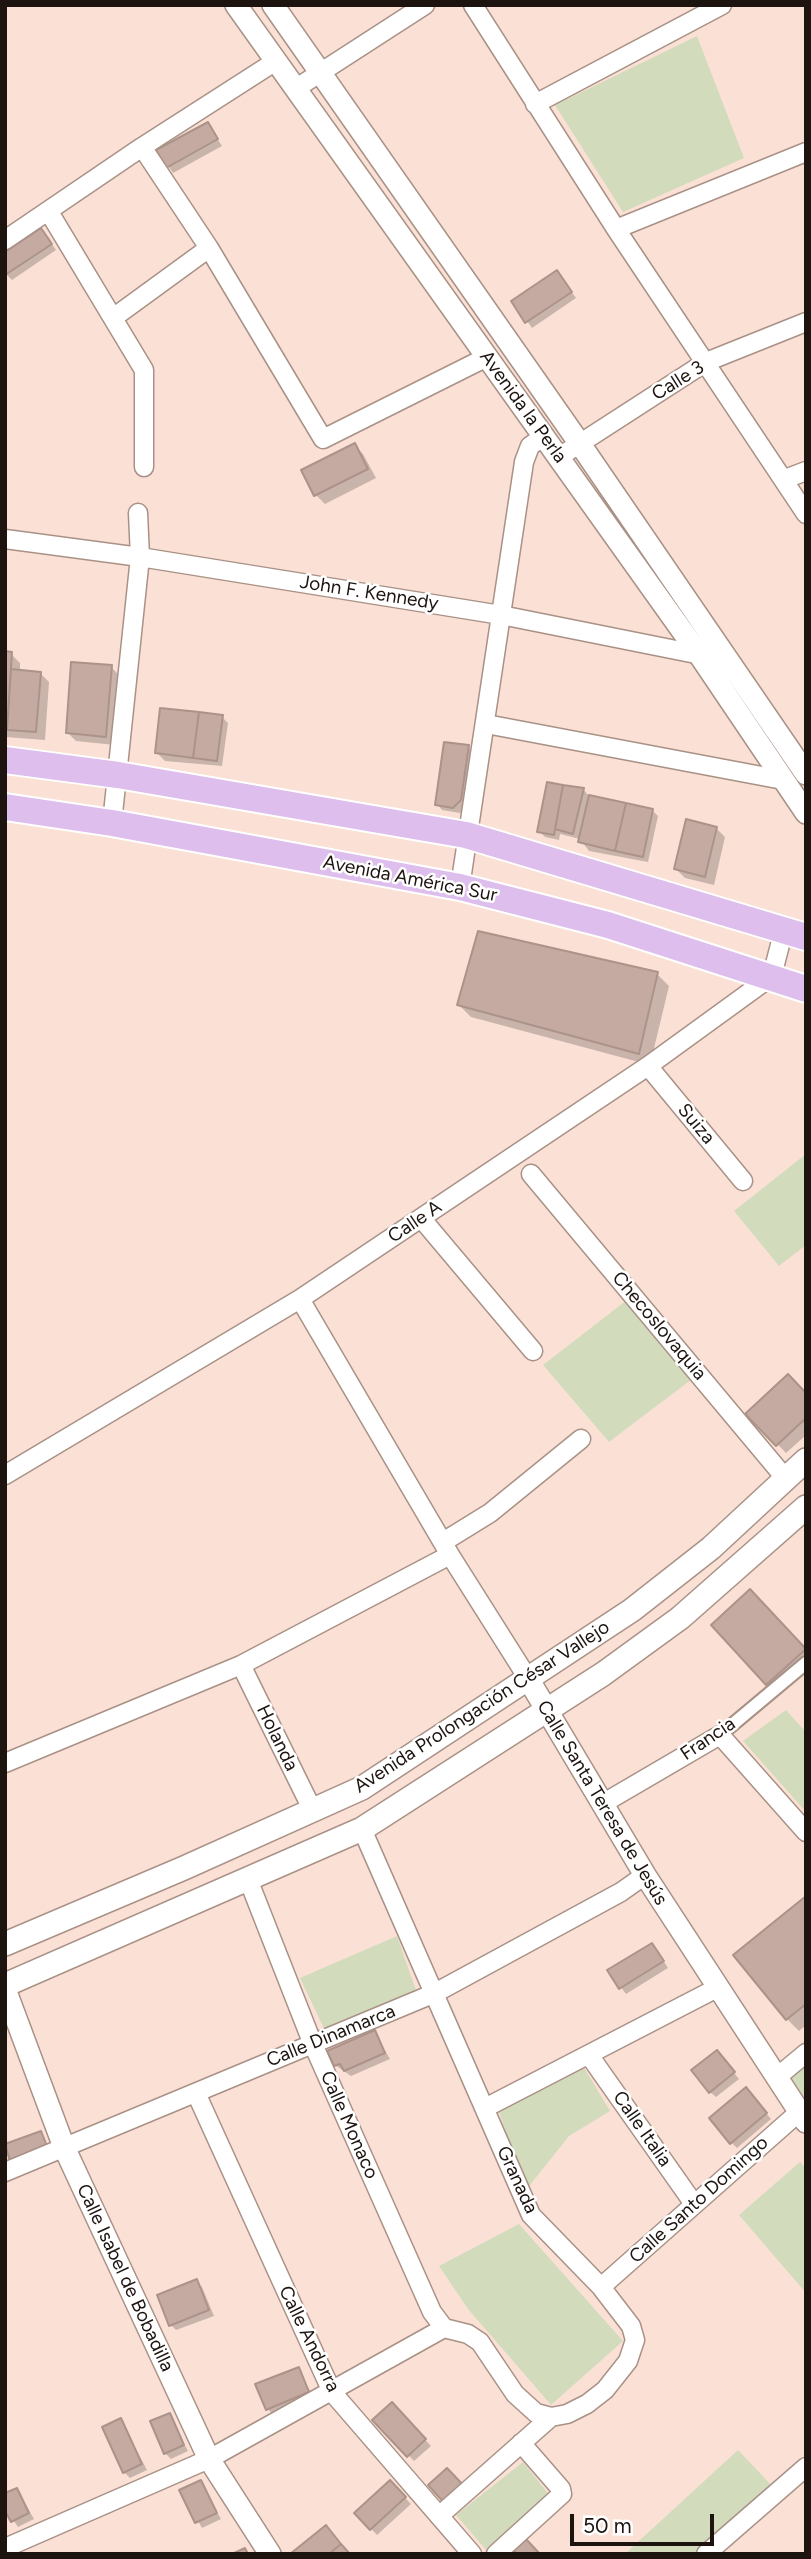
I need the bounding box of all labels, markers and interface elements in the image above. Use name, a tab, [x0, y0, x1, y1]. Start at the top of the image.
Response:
street label: Avenida la Perla	[475, 346, 571, 468]
street label: Calle 3	[648, 356, 708, 406]
street label: John F. Kennedy	[298, 571, 440, 615]
street label: Avenida América Sur	[321, 851, 499, 907]
street label: Suiza	[673, 1099, 719, 1149]
street label: Calle A	[384, 1196, 446, 1248]
street label: Checoslovaquia	[607, 1267, 711, 1385]
street label: Avenida Prolongación César Vallejo	[350, 1616, 614, 1798]
street label: Calle Santa Teresa de Jesús	[532, 1697, 672, 1909]
street label: Holanda	[251, 1701, 303, 1775]
street label: Francia	[676, 1712, 740, 1766]
street label: Calle Dinamarca	[263, 2000, 399, 2072]
street label: Calle Monaco	[315, 2068, 383, 2182]
street label: Calle Italia	[608, 2087, 676, 2171]
street label: Calle Santo Domingo	[625, 2132, 773, 2268]
street label: Granada	[492, 2143, 542, 2217]
street label: Calle Isabel de Bobadilla	[72, 2181, 178, 2375]
street label: Calle Andorra	[274, 2282, 344, 2396]
scale bar	[573, 2500, 716, 2544]
text: 50 m	[583, 2513, 632, 2538]

